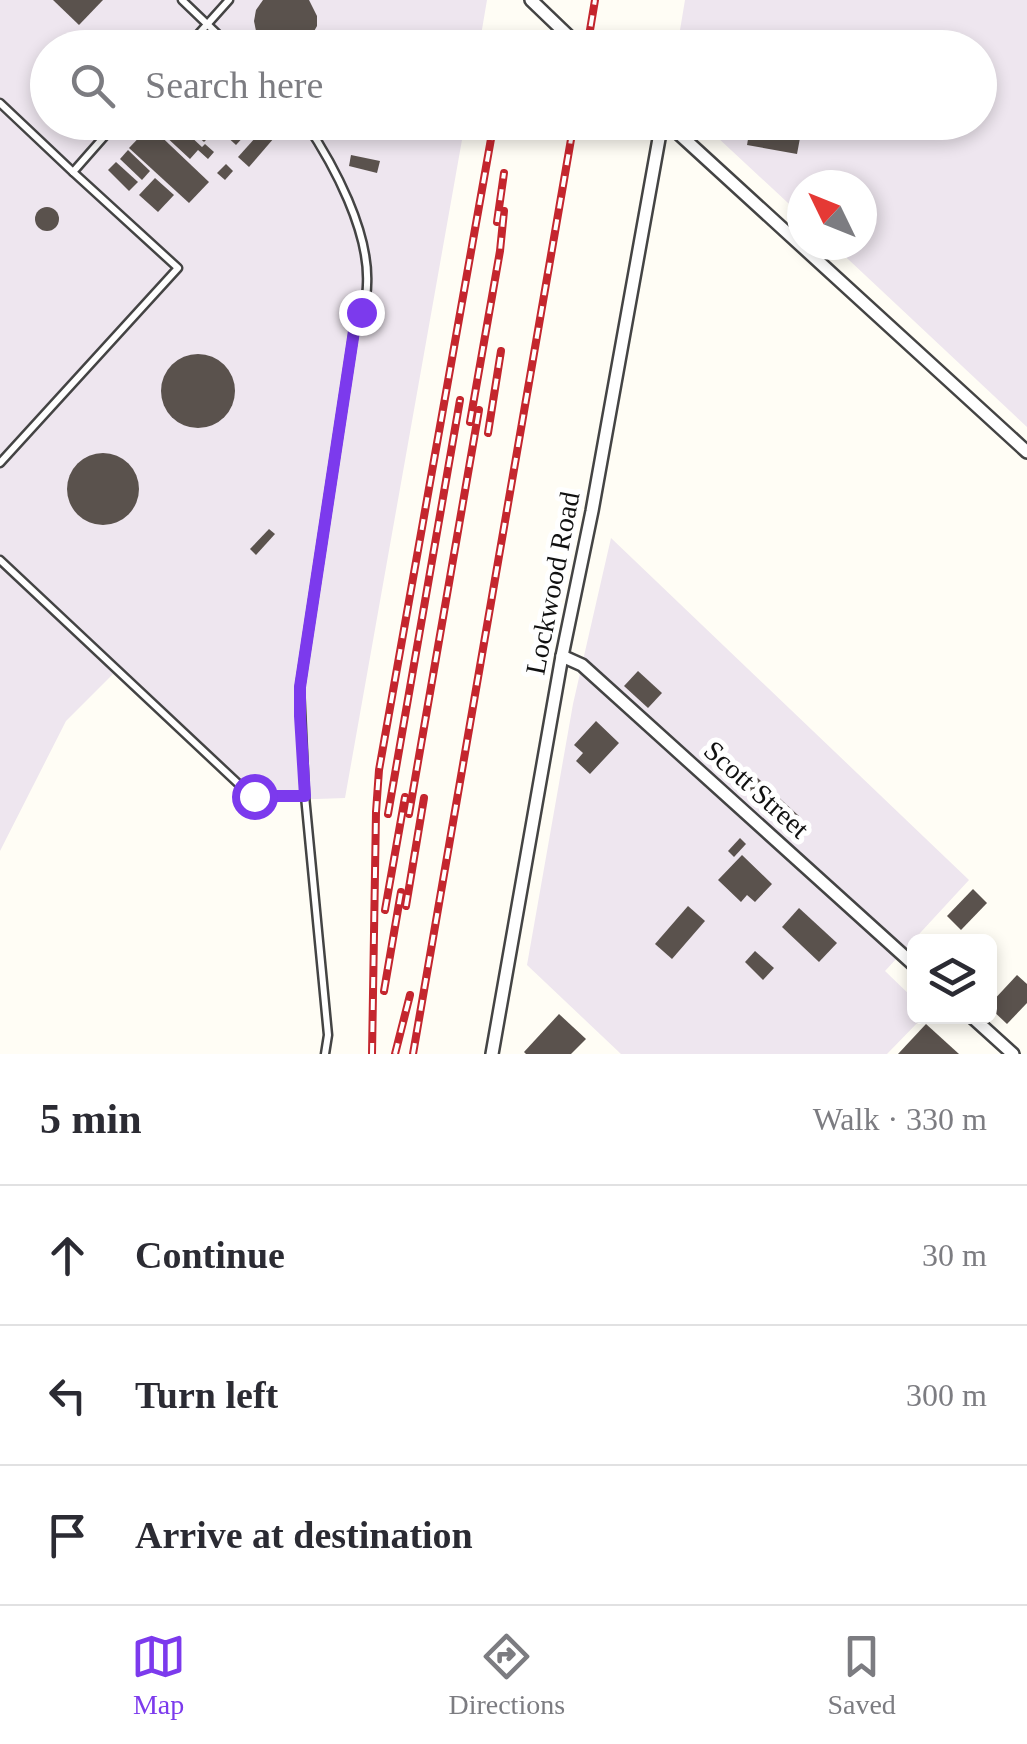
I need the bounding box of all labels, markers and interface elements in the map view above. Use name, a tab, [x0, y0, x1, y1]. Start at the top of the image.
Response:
search box	[30, 30, 997, 140]
icon: search	[65, 58, 120, 113]
text: Search here	[145, 64, 323, 106]
north arrow	[787, 170, 877, 260]
route end	[339, 290, 385, 336]
street label: Lockwood Road	[520, 489, 585, 677]
street label: Scott Street	[698, 734, 815, 844]
route start	[232, 774, 278, 820]
map controls	[907, 934, 997, 1024]
button: layers	[907, 934, 997, 1024]
text: 5 min	[40, 1096, 142, 1142]
text: Walk · 330 m	[813, 1101, 987, 1137]
icon: ahead	[40, 1228, 95, 1283]
text: Continue	[135, 1234, 285, 1276]
text: 30 m	[922, 1237, 987, 1273]
icon: left	[40, 1368, 95, 1423]
text: Turn left	[135, 1374, 278, 1416]
text: 300 m	[906, 1377, 987, 1413]
icon: arrive	[40, 1508, 95, 1563]
text: Arrive at destination	[135, 1514, 473, 1556]
tab: Map	[131, 1629, 186, 1721]
tab: Directions	[448, 1629, 565, 1721]
tab: Saved	[827, 1629, 896, 1721]

